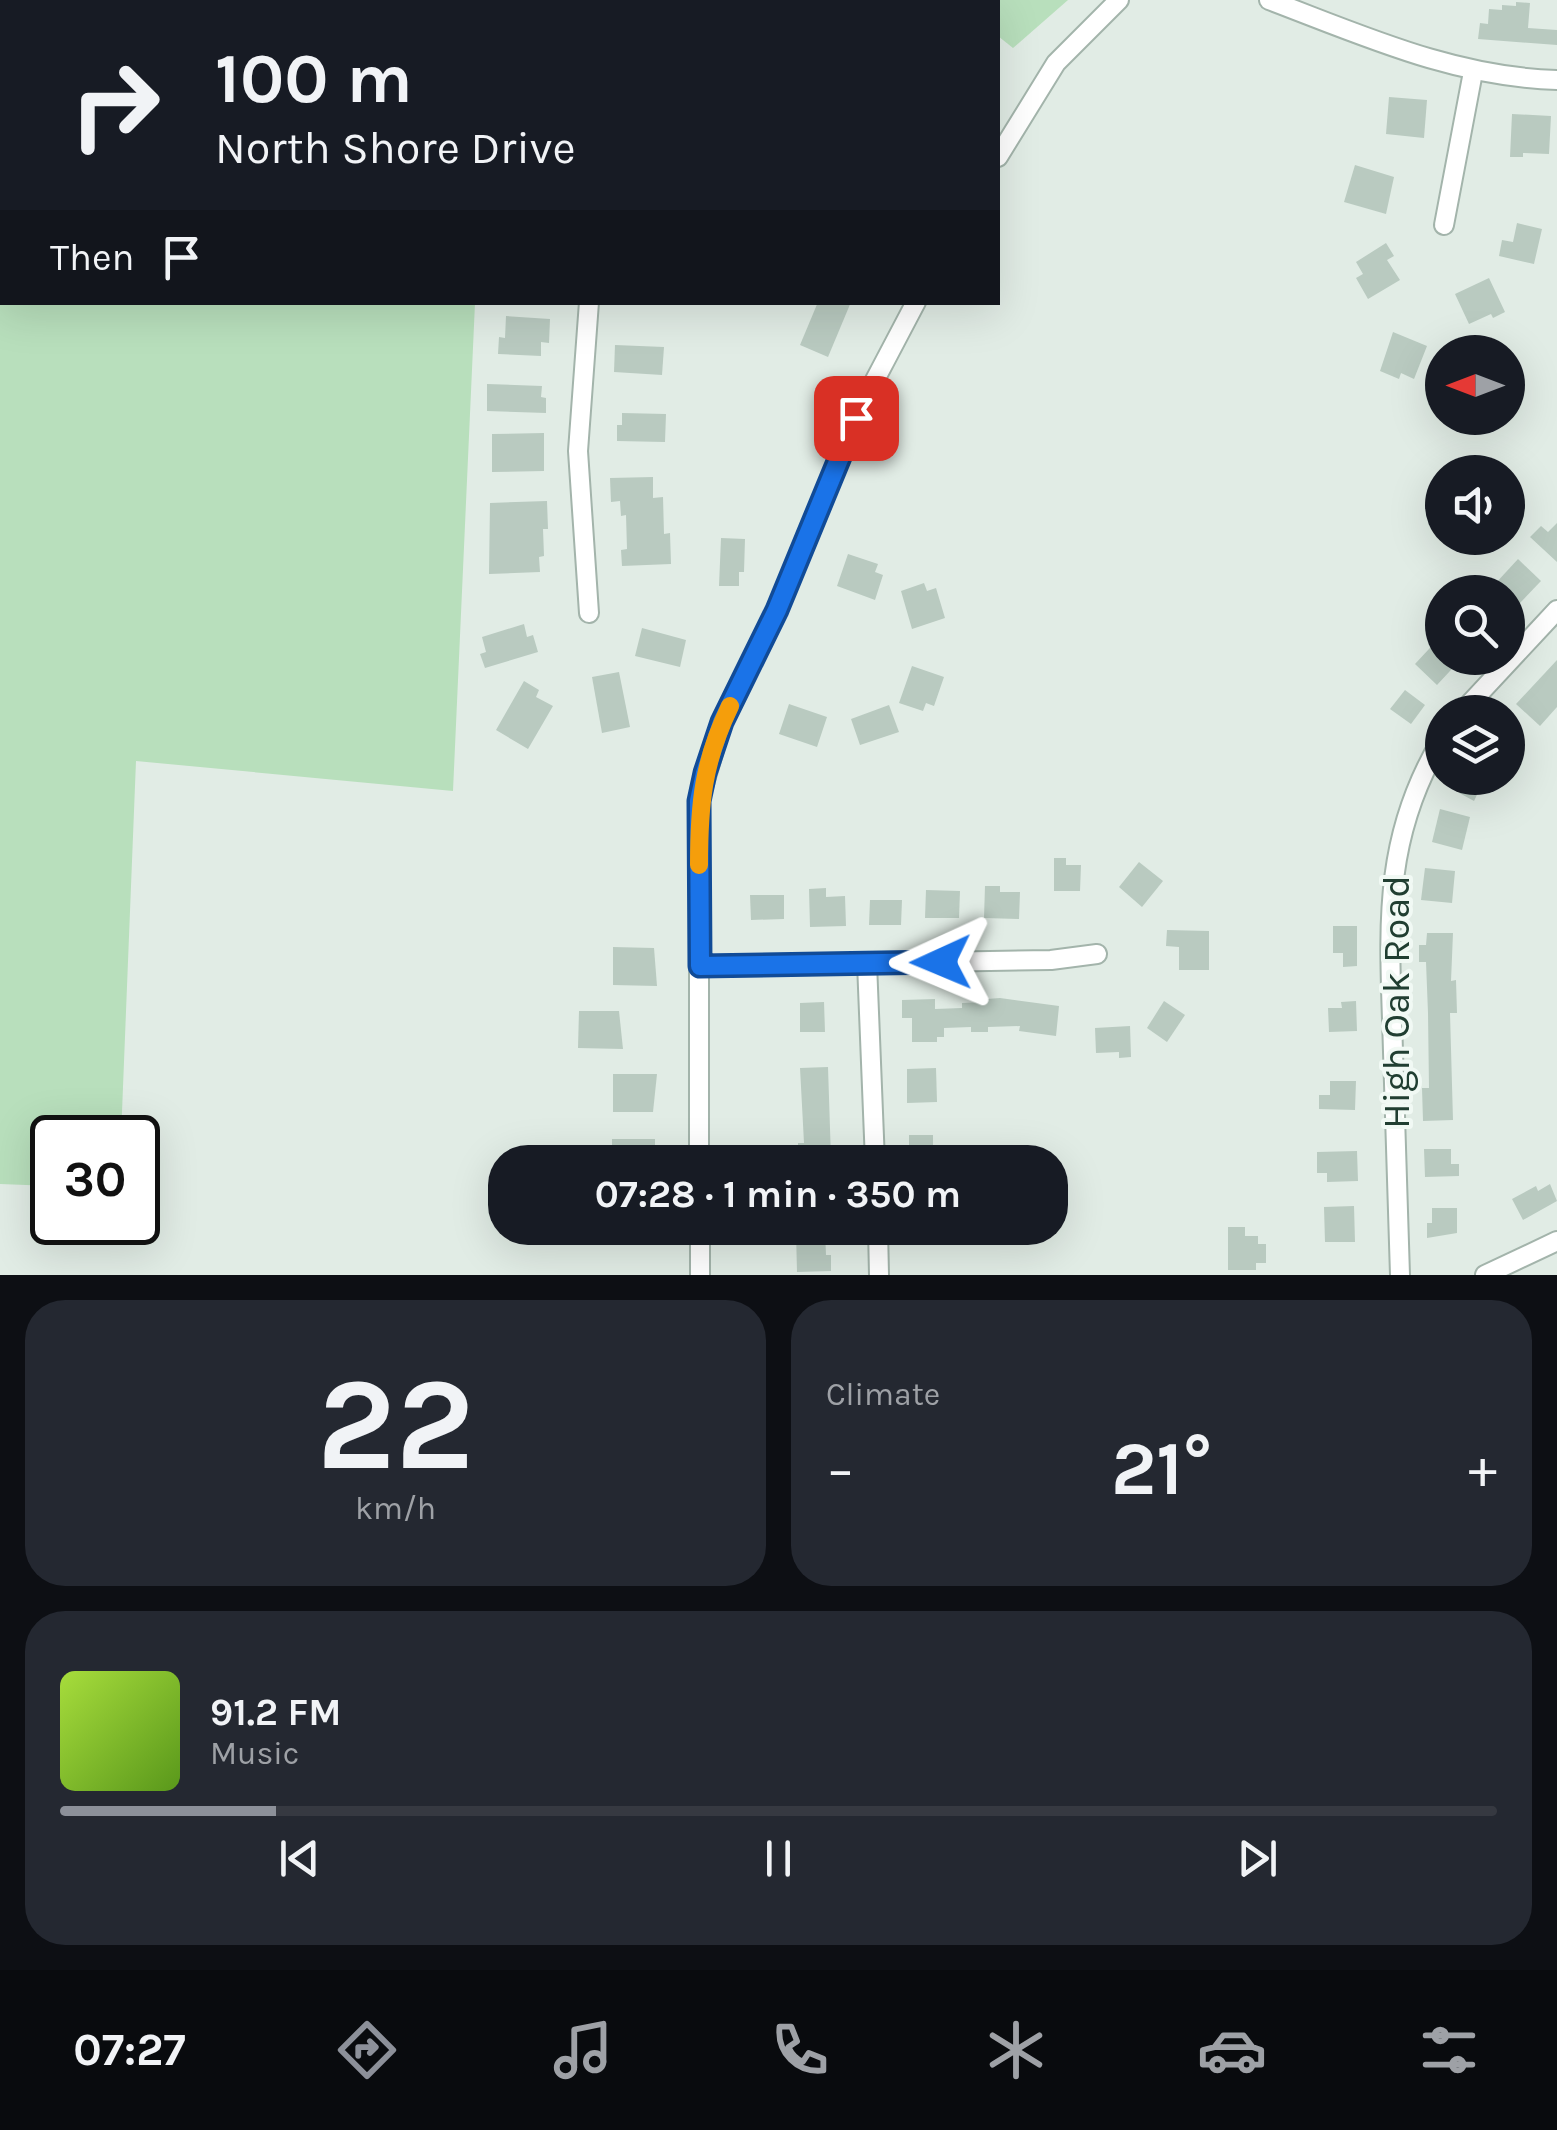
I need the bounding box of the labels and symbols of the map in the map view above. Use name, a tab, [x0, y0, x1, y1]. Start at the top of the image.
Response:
north arrow	[1425, 335, 1525, 435]
pin	[814, 376, 899, 461]
street label: High Oak Road	[1374, 875, 1419, 1129]
position arrow	[889, 910, 993, 1014]
speed limit sign: 30	[30, 1115, 160, 1245]

